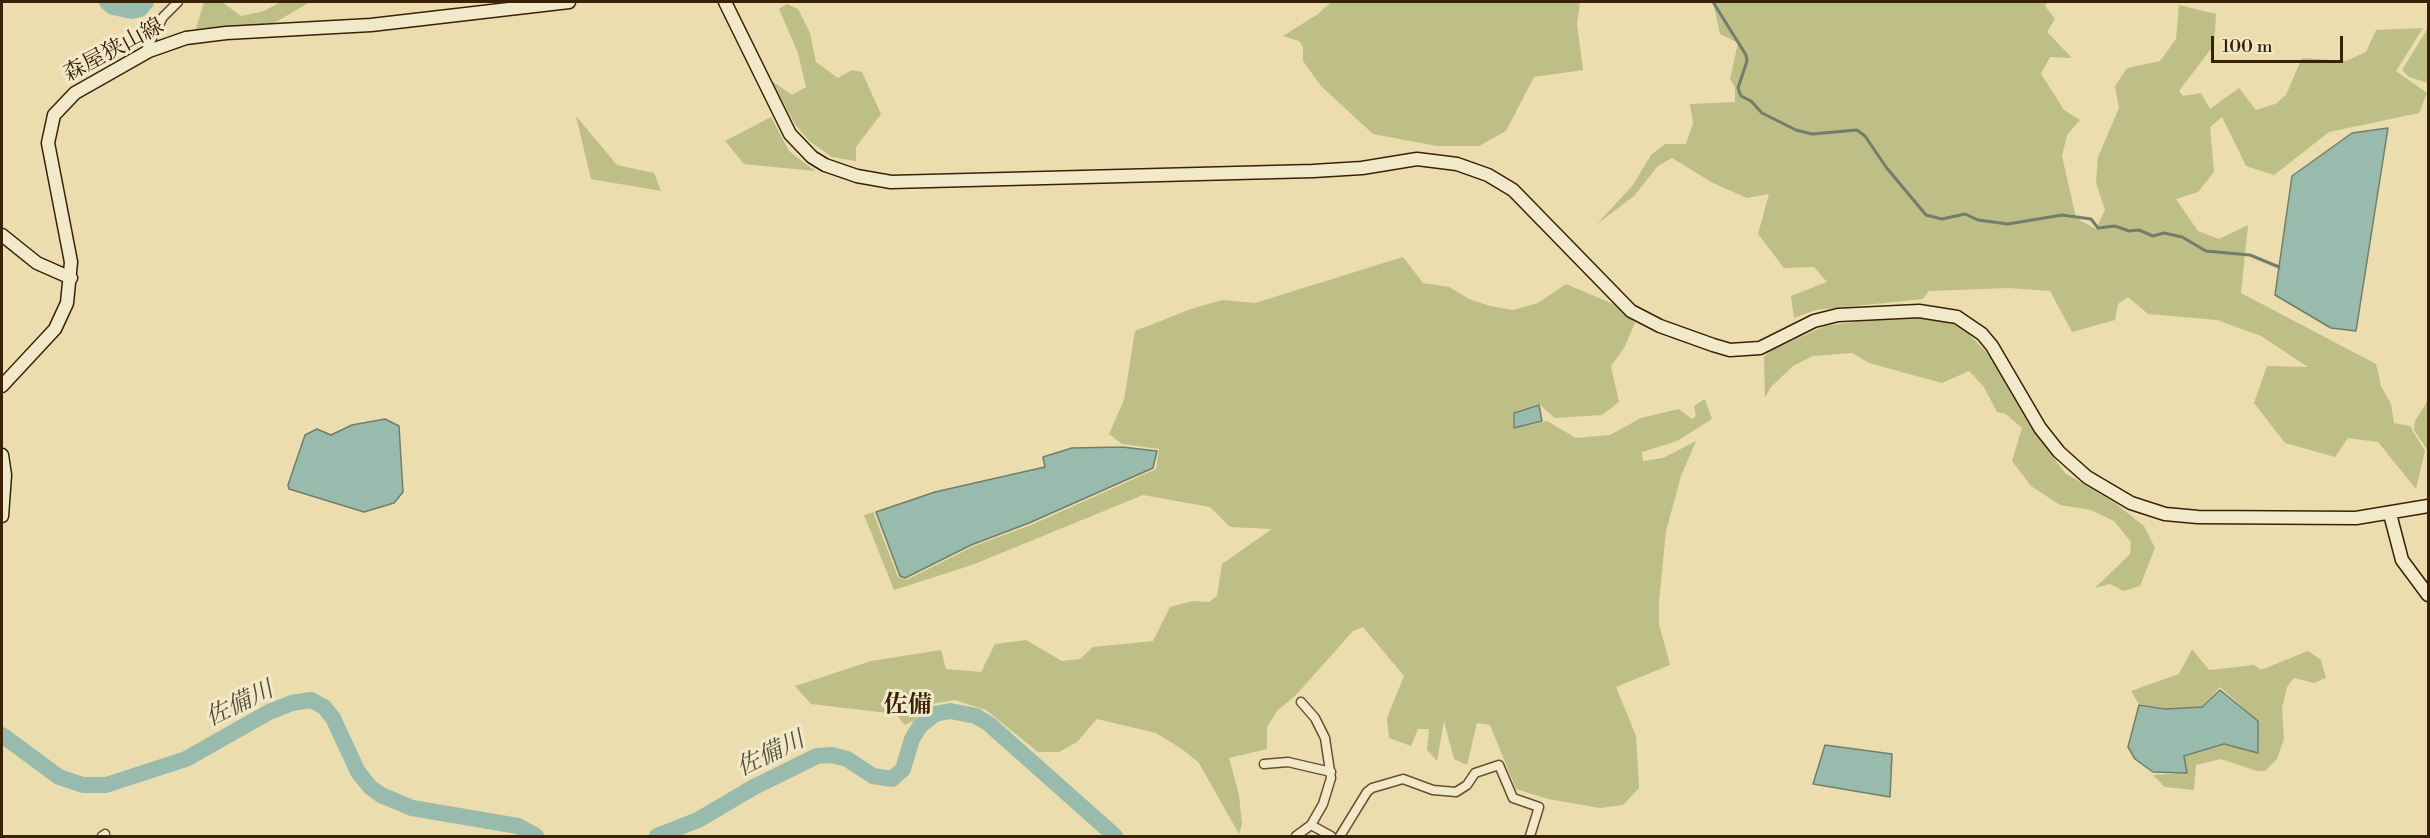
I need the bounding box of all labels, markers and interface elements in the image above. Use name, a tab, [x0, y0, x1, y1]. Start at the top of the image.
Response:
street label: 森屋狭山線	[59, 14, 169, 88]
scale bar	[2214, 24, 2346, 62]
text: 100 m	[2222, 35, 2273, 58]
water label: 佐備川	[201, 676, 279, 734]
district label: 佐備	[884, 692, 932, 720]
water label: 佐備川	[732, 726, 810, 784]

